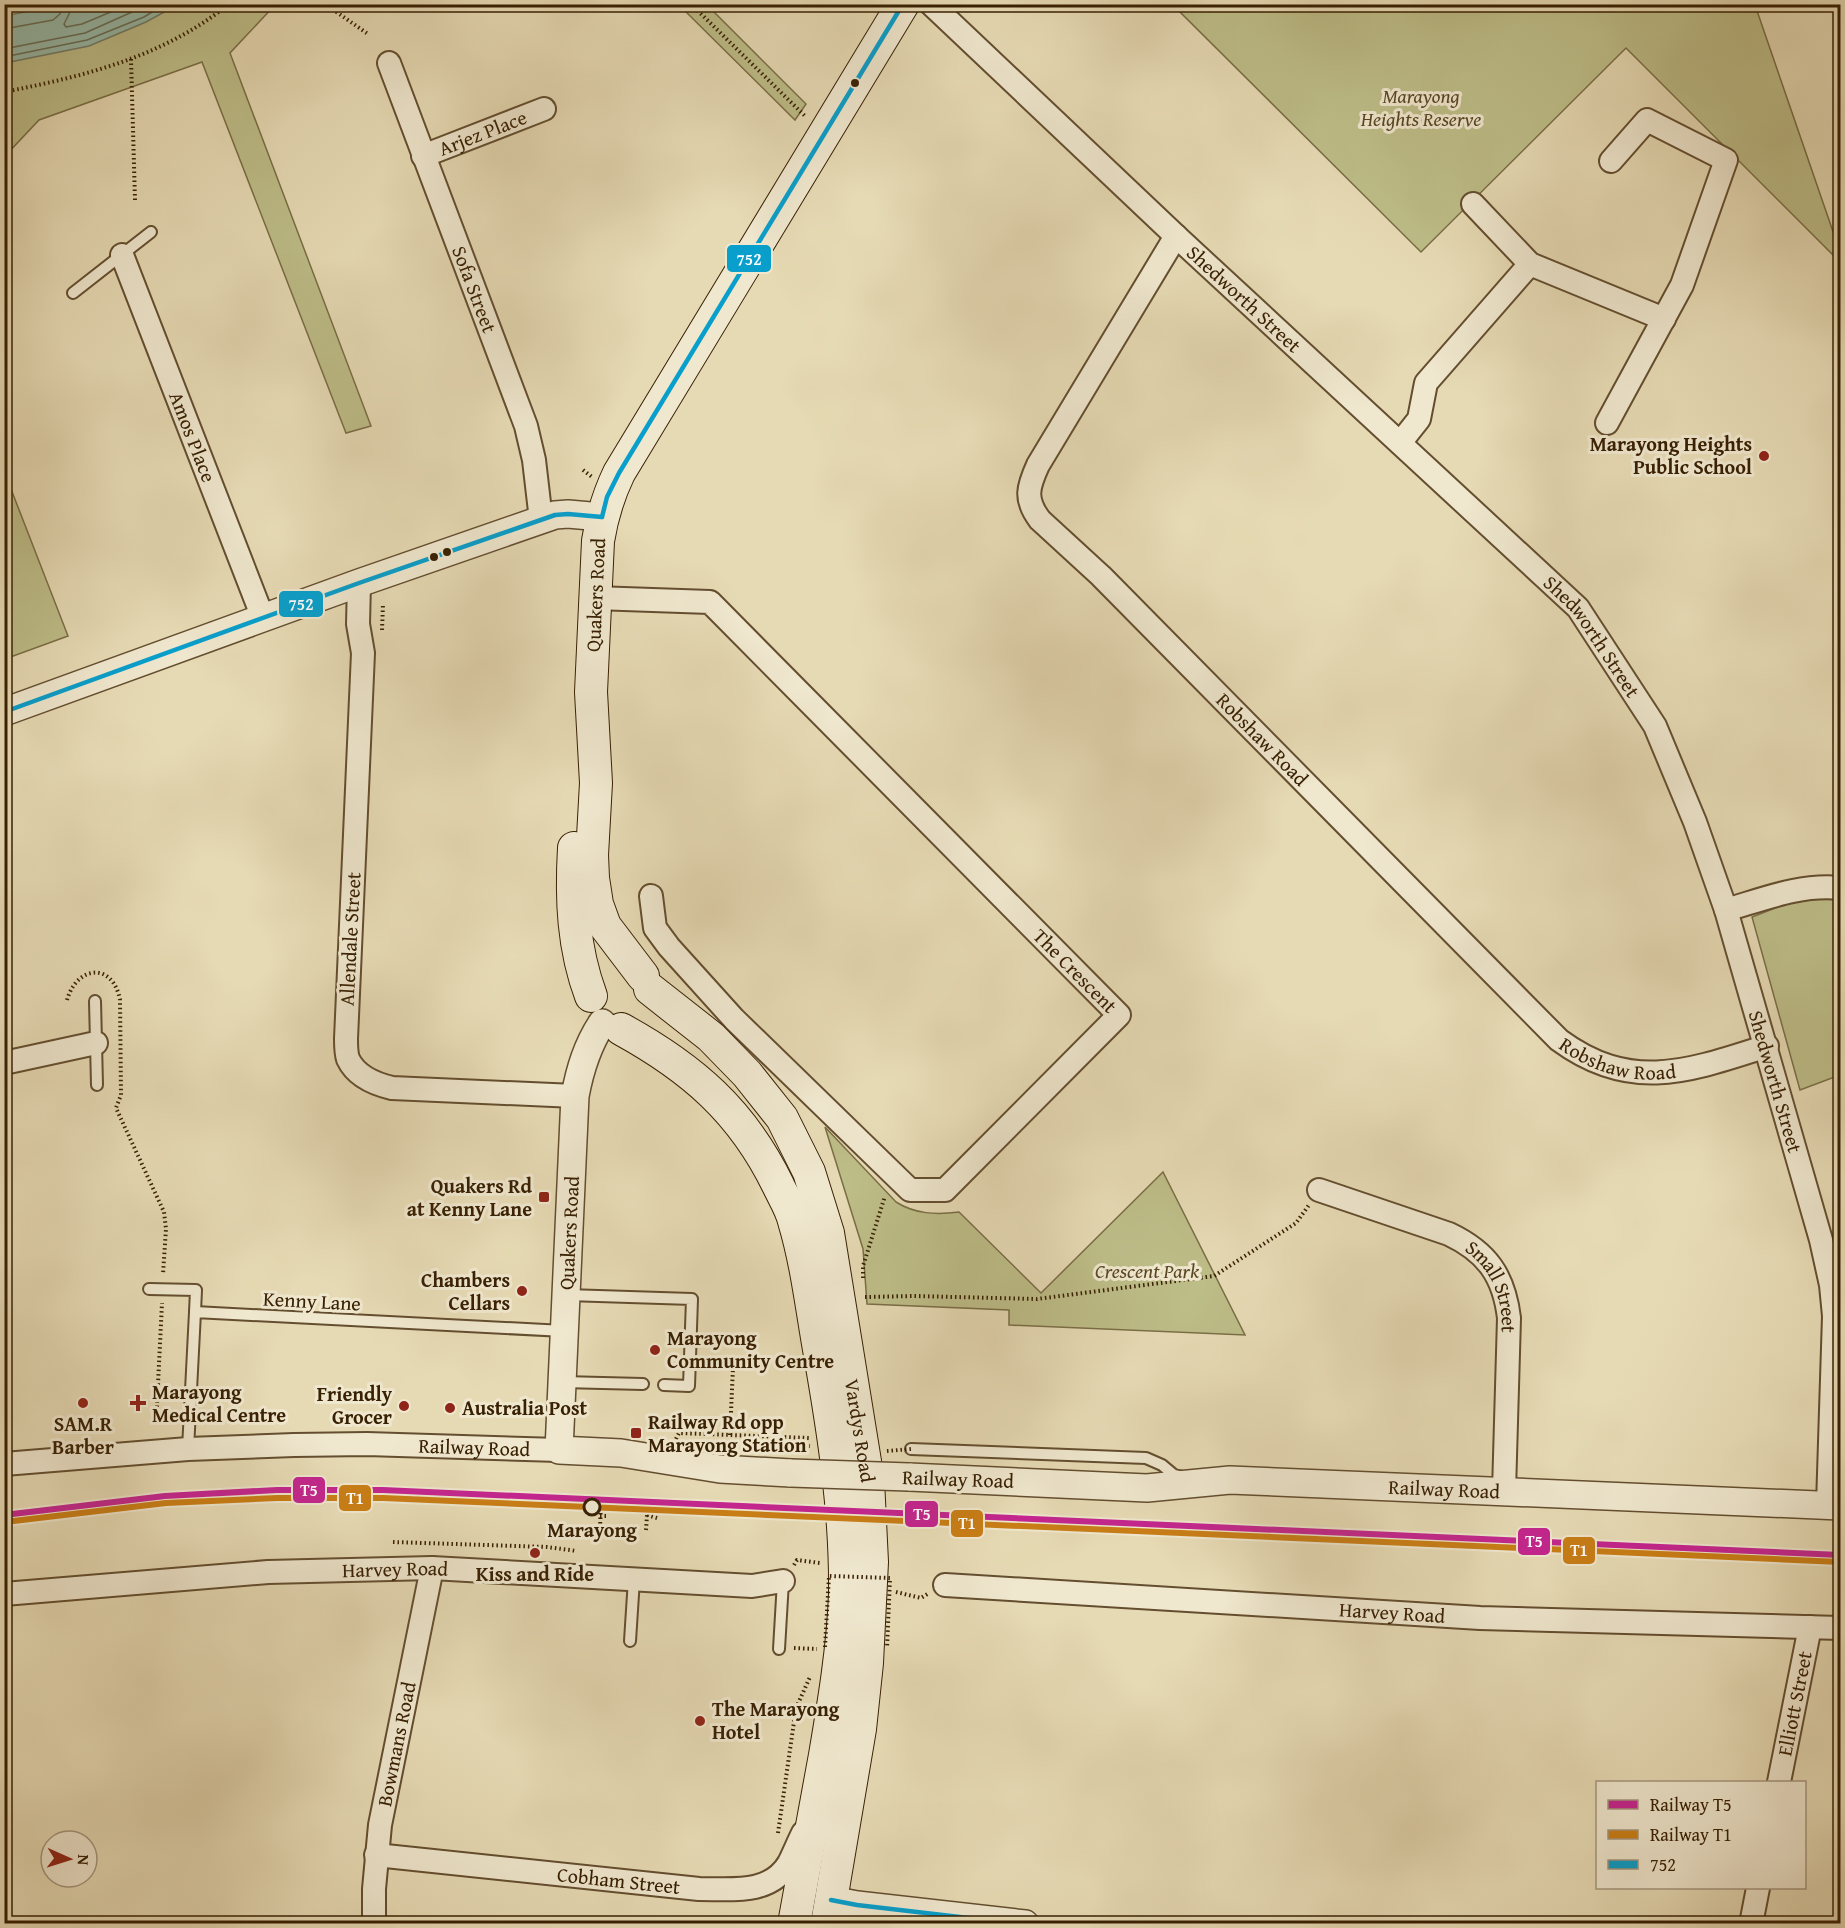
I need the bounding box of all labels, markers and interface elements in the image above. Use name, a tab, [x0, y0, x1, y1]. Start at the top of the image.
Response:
unlabelled marker	[849, 77, 861, 89]
park label: Marayong Heights Reserve	[1360, 81, 1481, 133]
street label: Arjez Place	[434, 102, 531, 163]
street label: Shedworth Street	[1181, 238, 1308, 359]
street label: Sofa Street	[445, 242, 505, 337]
line badge: 752	[726, 244, 772, 273]
text: 752	[737, 247, 761, 271]
street label: Amos Place	[162, 387, 224, 486]
place label: Marayong Heights Public School	[1590, 429, 1752, 481]
marker: Marayong Heights Public School	[1757, 449, 1771, 463]
street label: Quakers Road	[578, 537, 612, 653]
unlabelled marker	[441, 546, 453, 558]
unlabelled marker	[428, 551, 440, 563]
street label: Shedworth Street	[1537, 568, 1648, 703]
line badge: 752	[278, 590, 324, 618]
text: 752	[289, 592, 313, 616]
street label: Robshaw Road	[1210, 686, 1316, 793]
street label: Allendale Street	[332, 871, 367, 1007]
street label: The Crescent	[1027, 921, 1124, 1019]
street label: Shedworth Street	[1742, 1007, 1810, 1156]
street label: Robshaw Road	[1554, 1030, 1678, 1087]
place label: Quakers Rd at Kenny Lane	[407, 1171, 533, 1223]
street label: Quakers Road	[551, 1175, 586, 1291]
marker: Quakers Rd at Kenny Lane	[537, 1190, 551, 1204]
street label: Small Street	[1460, 1233, 1524, 1333]
park label: Crescent Park	[1095, 1256, 1200, 1285]
place label: Chambers Cellars	[421, 1265, 510, 1317]
street label: Kenny Lane	[262, 1283, 362, 1318]
marker: Chambers Cellars	[515, 1284, 529, 1298]
place label: Marayong Community Centre	[667, 1323, 834, 1375]
marker: Marayong Community Centre	[648, 1343, 662, 1357]
place label: Marayong Medical Centre	[152, 1377, 286, 1429]
street label: Vardys Road	[838, 1377, 883, 1485]
place label: Friendly Grocer	[317, 1379, 393, 1431]
place label: Australia Post	[462, 1393, 588, 1422]
marker: Marayong Medical Centre	[129, 1394, 147, 1412]
marker: SAM.R Barber	[76, 1396, 90, 1410]
marker: Friendly Grocer	[397, 1399, 411, 1413]
marker: Australia Post	[443, 1401, 457, 1415]
place label: Railway Rd opp Marayong Station	[648, 1407, 807, 1459]
place label: SAM.R Barber	[52, 1409, 114, 1461]
marker: Railway Rd opp Marayong Station	[629, 1426, 643, 1440]
street label: Railway Road	[418, 1431, 531, 1463]
street label: Railway Road	[902, 1462, 1015, 1495]
street label: Railway Road	[1388, 1472, 1501, 1506]
line badge: T5	[292, 1476, 326, 1504]
text: T5	[300, 1478, 318, 1502]
line badge: T1	[338, 1484, 372, 1512]
text: T1	[346, 1486, 364, 1510]
marker: Marayong	[583, 1498, 601, 1516]
line badge: T5	[904, 1500, 939, 1528]
text: T5	[913, 1502, 931, 1526]
line badge: T1	[950, 1509, 984, 1538]
text: T1	[958, 1511, 976, 1535]
place label: Marayong	[547, 1515, 637, 1544]
line badge: T5	[1517, 1527, 1551, 1556]
text: T5	[1525, 1529, 1543, 1553]
line badge: T1	[1562, 1536, 1596, 1565]
text: T1	[1570, 1538, 1588, 1562]
marker: Kiss and Ride	[528, 1546, 542, 1560]
street label: Harvey Road	[342, 1553, 449, 1584]
place label: Kiss and Ride	[476, 1559, 594, 1588]
street label: Harvey Road	[1338, 1594, 1446, 1630]
street label: Elliott Street	[1770, 1648, 1819, 1758]
street label: Bowmans Road	[369, 1679, 423, 1809]
place label: The Marayong Hotel	[712, 1694, 840, 1746]
marker: The Marayong Hotel	[693, 1714, 707, 1728]
legend	[1596, 1781, 1806, 1889]
text: Railway T5	[1650, 1791, 1732, 1818]
text: Railway T1	[1650, 1821, 1732, 1848]
north arrow	[39, 1829, 99, 1889]
text: 752	[1650, 1851, 1676, 1878]
text: N	[72, 1854, 96, 1866]
street label: Cobham Street	[556, 1859, 682, 1901]

